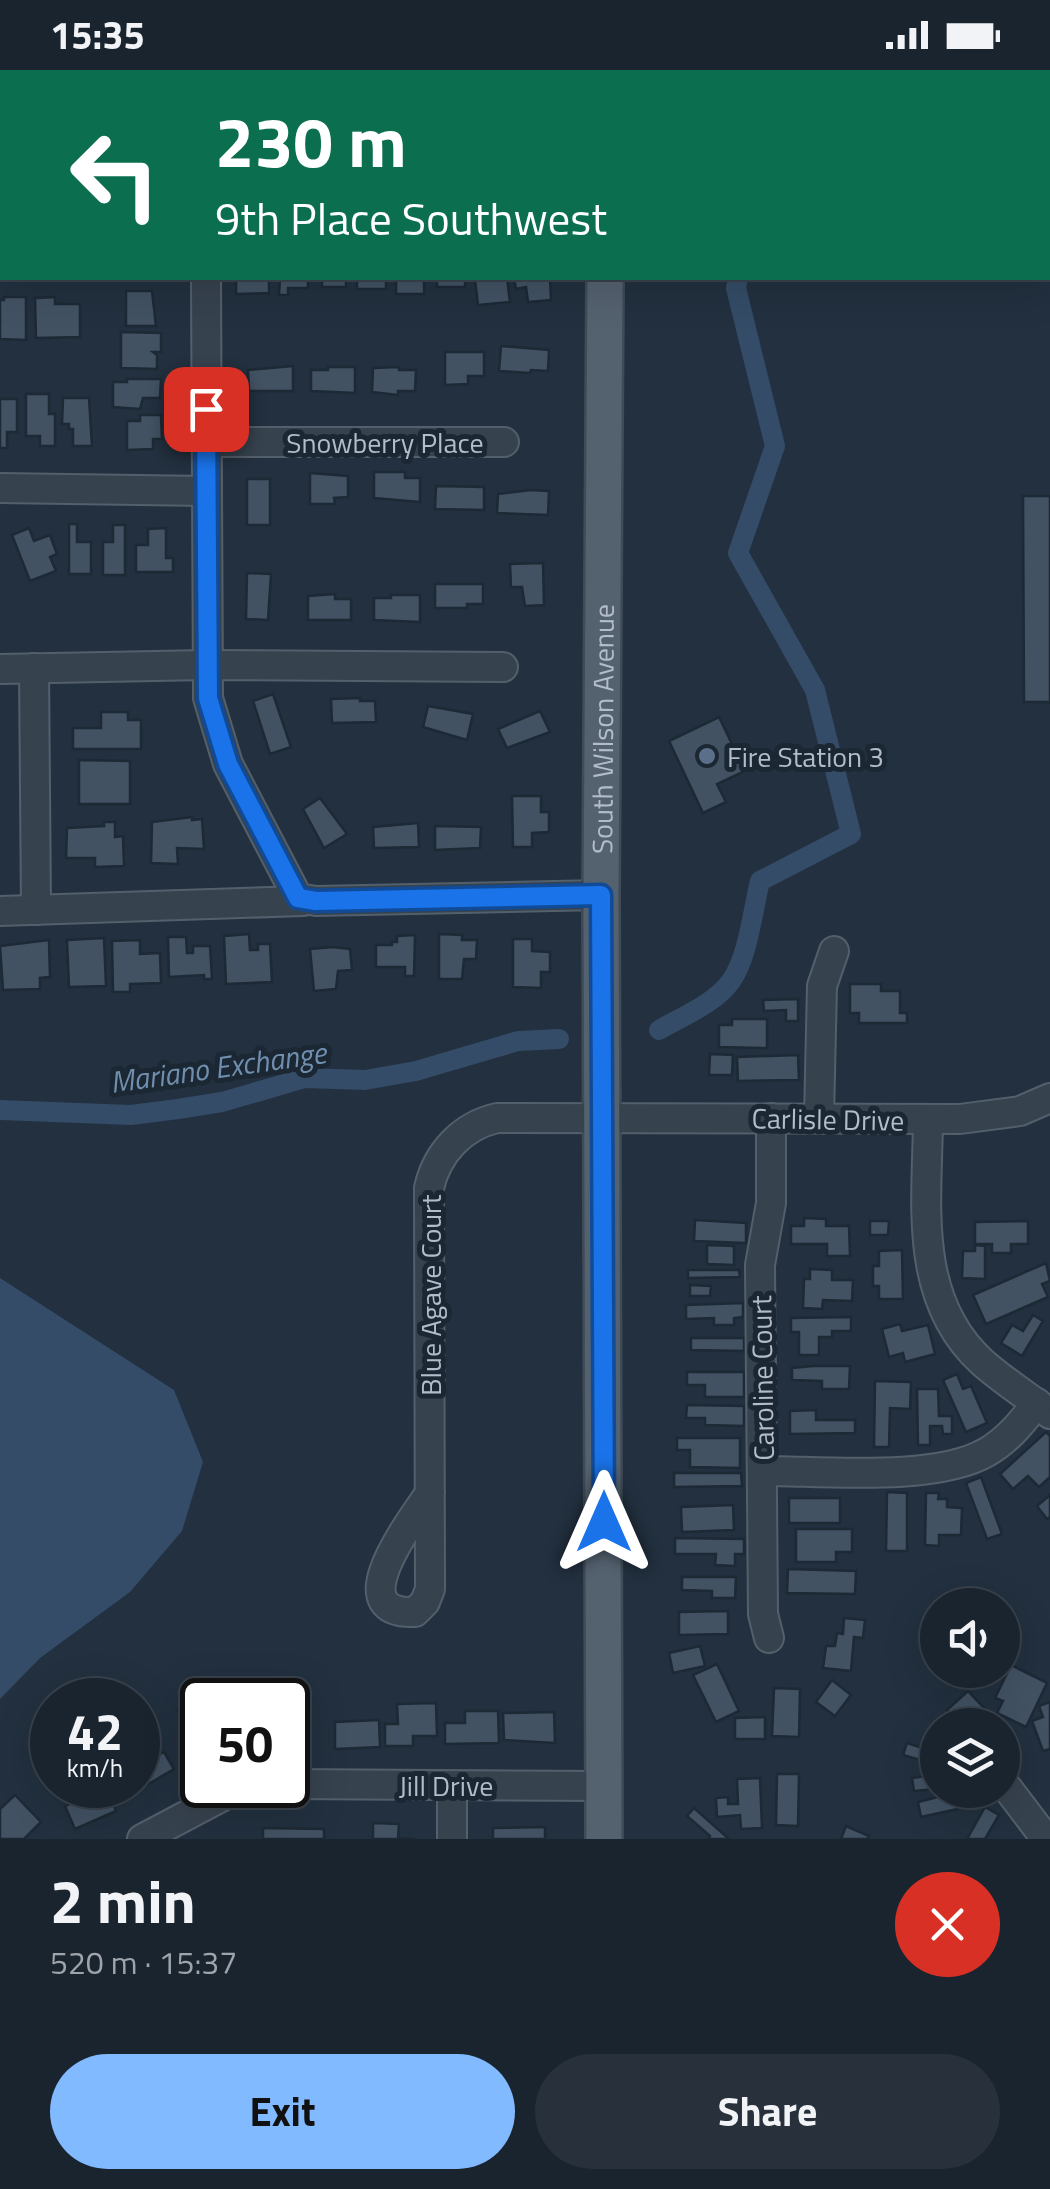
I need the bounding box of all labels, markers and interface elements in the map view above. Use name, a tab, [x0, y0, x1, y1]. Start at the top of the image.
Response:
text: 15:35	[50, 6, 145, 64]
text: 230 m	[215, 88, 407, 194]
icon: left	[50, 110, 180, 240]
text: 9th Place Southwest	[215, 184, 607, 252]
pin	[164, 367, 249, 452]
icon: arrive	[179, 382, 234, 437]
street label: Snowberry Place	[286, 421, 484, 464]
street label: South Wilson Avenue	[580, 604, 624, 854]
place label: Fire Station 3	[727, 735, 884, 778]
marker: Fire Station 3	[696, 745, 718, 767]
water label: Mariano Exchange	[107, 1029, 331, 1105]
street label: Carlisle Drive	[751, 1096, 905, 1142]
street label: Blue Agave Court	[409, 1194, 452, 1396]
street label: Caroline Court	[739, 1295, 785, 1461]
position arrow	[552, 1470, 656, 1574]
map controls	[920, 1588, 1020, 1808]
button: sound	[920, 1588, 1020, 1688]
speed limit sign: 50	[180, 1678, 310, 1808]
text: 42	[67, 1693, 123, 1769]
button: layers	[920, 1708, 1020, 1808]
text: km/h	[67, 1749, 123, 1787]
street label: Jill Drive	[399, 1764, 493, 1807]
text: 2 min	[50, 1855, 196, 1946]
button: close	[895, 1872, 1000, 1977]
text: 520 m · 15:37	[50, 1938, 237, 1986]
button: Exit	[50, 2054, 515, 2169]
button: Share	[535, 2054, 1000, 2169]

